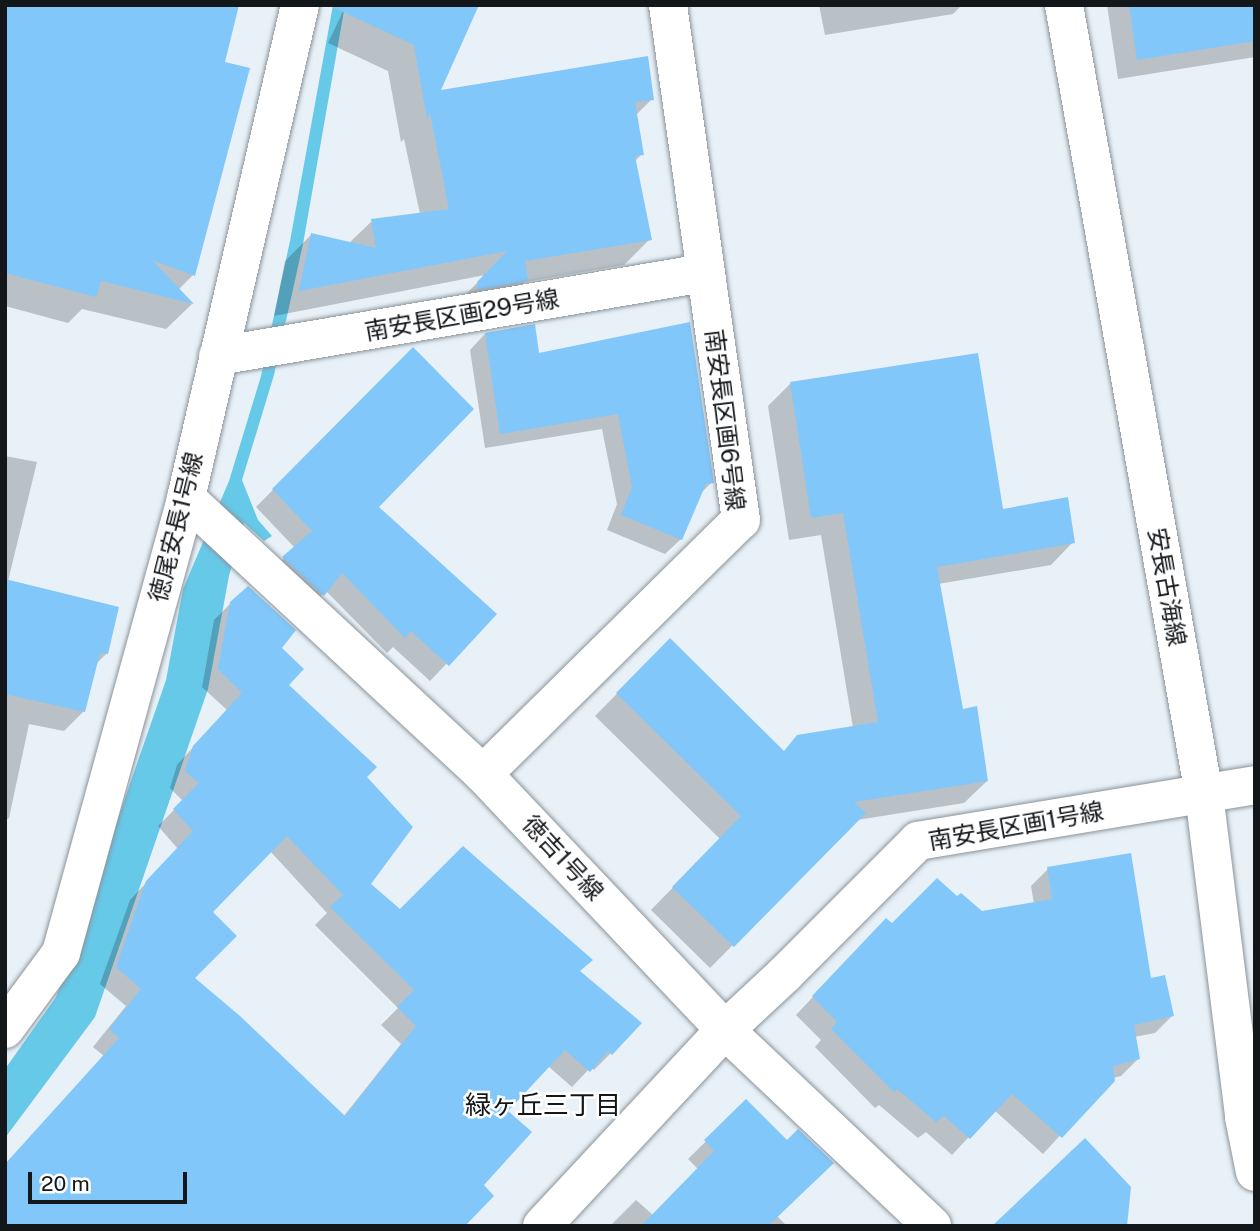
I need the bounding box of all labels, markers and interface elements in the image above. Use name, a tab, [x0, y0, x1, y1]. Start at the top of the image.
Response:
street label: 南安長区画29号線	[362, 284, 562, 346]
street label: 南安長区画6号線	[700, 327, 750, 513]
street label: 徳尾安長1号線	[143, 449, 209, 605]
street label: 安長古海線	[1142, 525, 1192, 649]
street label: 南安長区画1号線	[926, 796, 1106, 856]
street label: 徳吉1号線	[516, 810, 610, 906]
district label: 緑ヶ丘三丁目	[465, 1089, 621, 1121]
scale bar	[32, 1158, 191, 1202]
text: 20 m	[41, 1171, 90, 1196]

